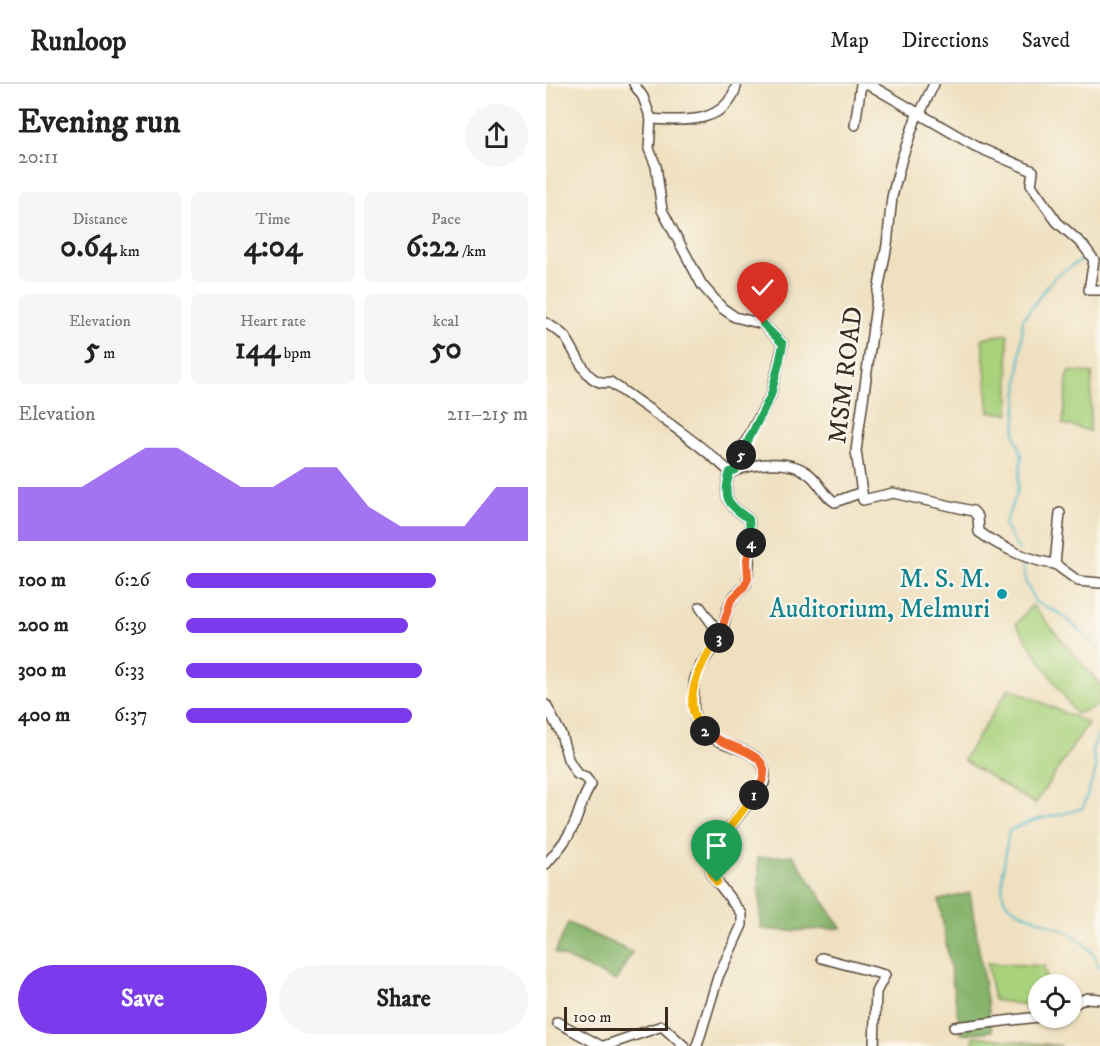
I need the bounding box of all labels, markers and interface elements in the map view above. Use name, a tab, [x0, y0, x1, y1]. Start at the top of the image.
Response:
text: Runloop	[30, 24, 126, 59]
text: Map	[830, 28, 869, 54]
text: Directions	[902, 28, 989, 54]
text: Saved	[1022, 28, 1070, 54]
text: Evening run	[18, 102, 180, 143]
button: share	[465, 104, 528, 167]
text: 20:11	[18, 145, 59, 170]
text: Distance	[72, 209, 128, 229]
text: Time	[256, 209, 290, 229]
text: Pace	[431, 209, 461, 229]
text: 0.64	[60, 229, 116, 266]
text: 4:04	[244, 229, 302, 266]
text: 6:22	[406, 229, 459, 266]
text: km	[116, 241, 140, 261]
text: /km	[459, 241, 486, 261]
pin	[737, 262, 788, 324]
icon: check	[746, 271, 779, 304]
street label: MSM ROAD	[821, 305, 871, 445]
text: Elevation	[69, 311, 131, 331]
text: Heart rate	[240, 311, 306, 331]
text: kcal	[433, 311, 459, 331]
text: 5	[85, 331, 100, 368]
text: 144	[235, 331, 280, 368]
text: 50	[430, 331, 462, 368]
text: m	[100, 343, 115, 363]
text: bpm	[280, 343, 311, 363]
text: Elevation	[18, 402, 95, 427]
text: 211–215 m	[447, 402, 528, 427]
pin: 5	[726, 440, 756, 470]
text: 5	[737, 445, 745, 465]
pin: 4	[736, 528, 766, 558]
text: 4	[746, 533, 756, 553]
place label: M. S. M. Auditorium, Melmuri	[769, 563, 990, 626]
text: 100 m	[18, 568, 66, 593]
text: 6:26	[114, 568, 150, 593]
marker: M. S. M. Auditorium, Melmuri	[995, 587, 1009, 601]
text: 200 m	[18, 613, 69, 638]
text: 6:39	[114, 613, 147, 638]
pin: 3	[704, 623, 734, 653]
text: 3	[716, 628, 722, 648]
text: 300 m	[18, 658, 66, 683]
text: 6:33	[114, 658, 145, 683]
text: 400 m	[18, 703, 70, 728]
text: 6:37	[114, 703, 148, 728]
pin: 2	[690, 716, 720, 746]
text: 2	[701, 721, 709, 741]
pin: 1	[739, 780, 769, 810]
text: 1	[751, 785, 757, 805]
pin	[691, 820, 742, 882]
icon: arrive	[700, 829, 733, 862]
button: Save	[18, 965, 267, 1034]
button: Share	[279, 965, 528, 1034]
map controls	[1028, 974, 1082, 1028]
button: locate	[1028, 974, 1082, 1028]
scale bar	[564, 1004, 668, 1032]
text: 100 m	[573, 1007, 612, 1027]

